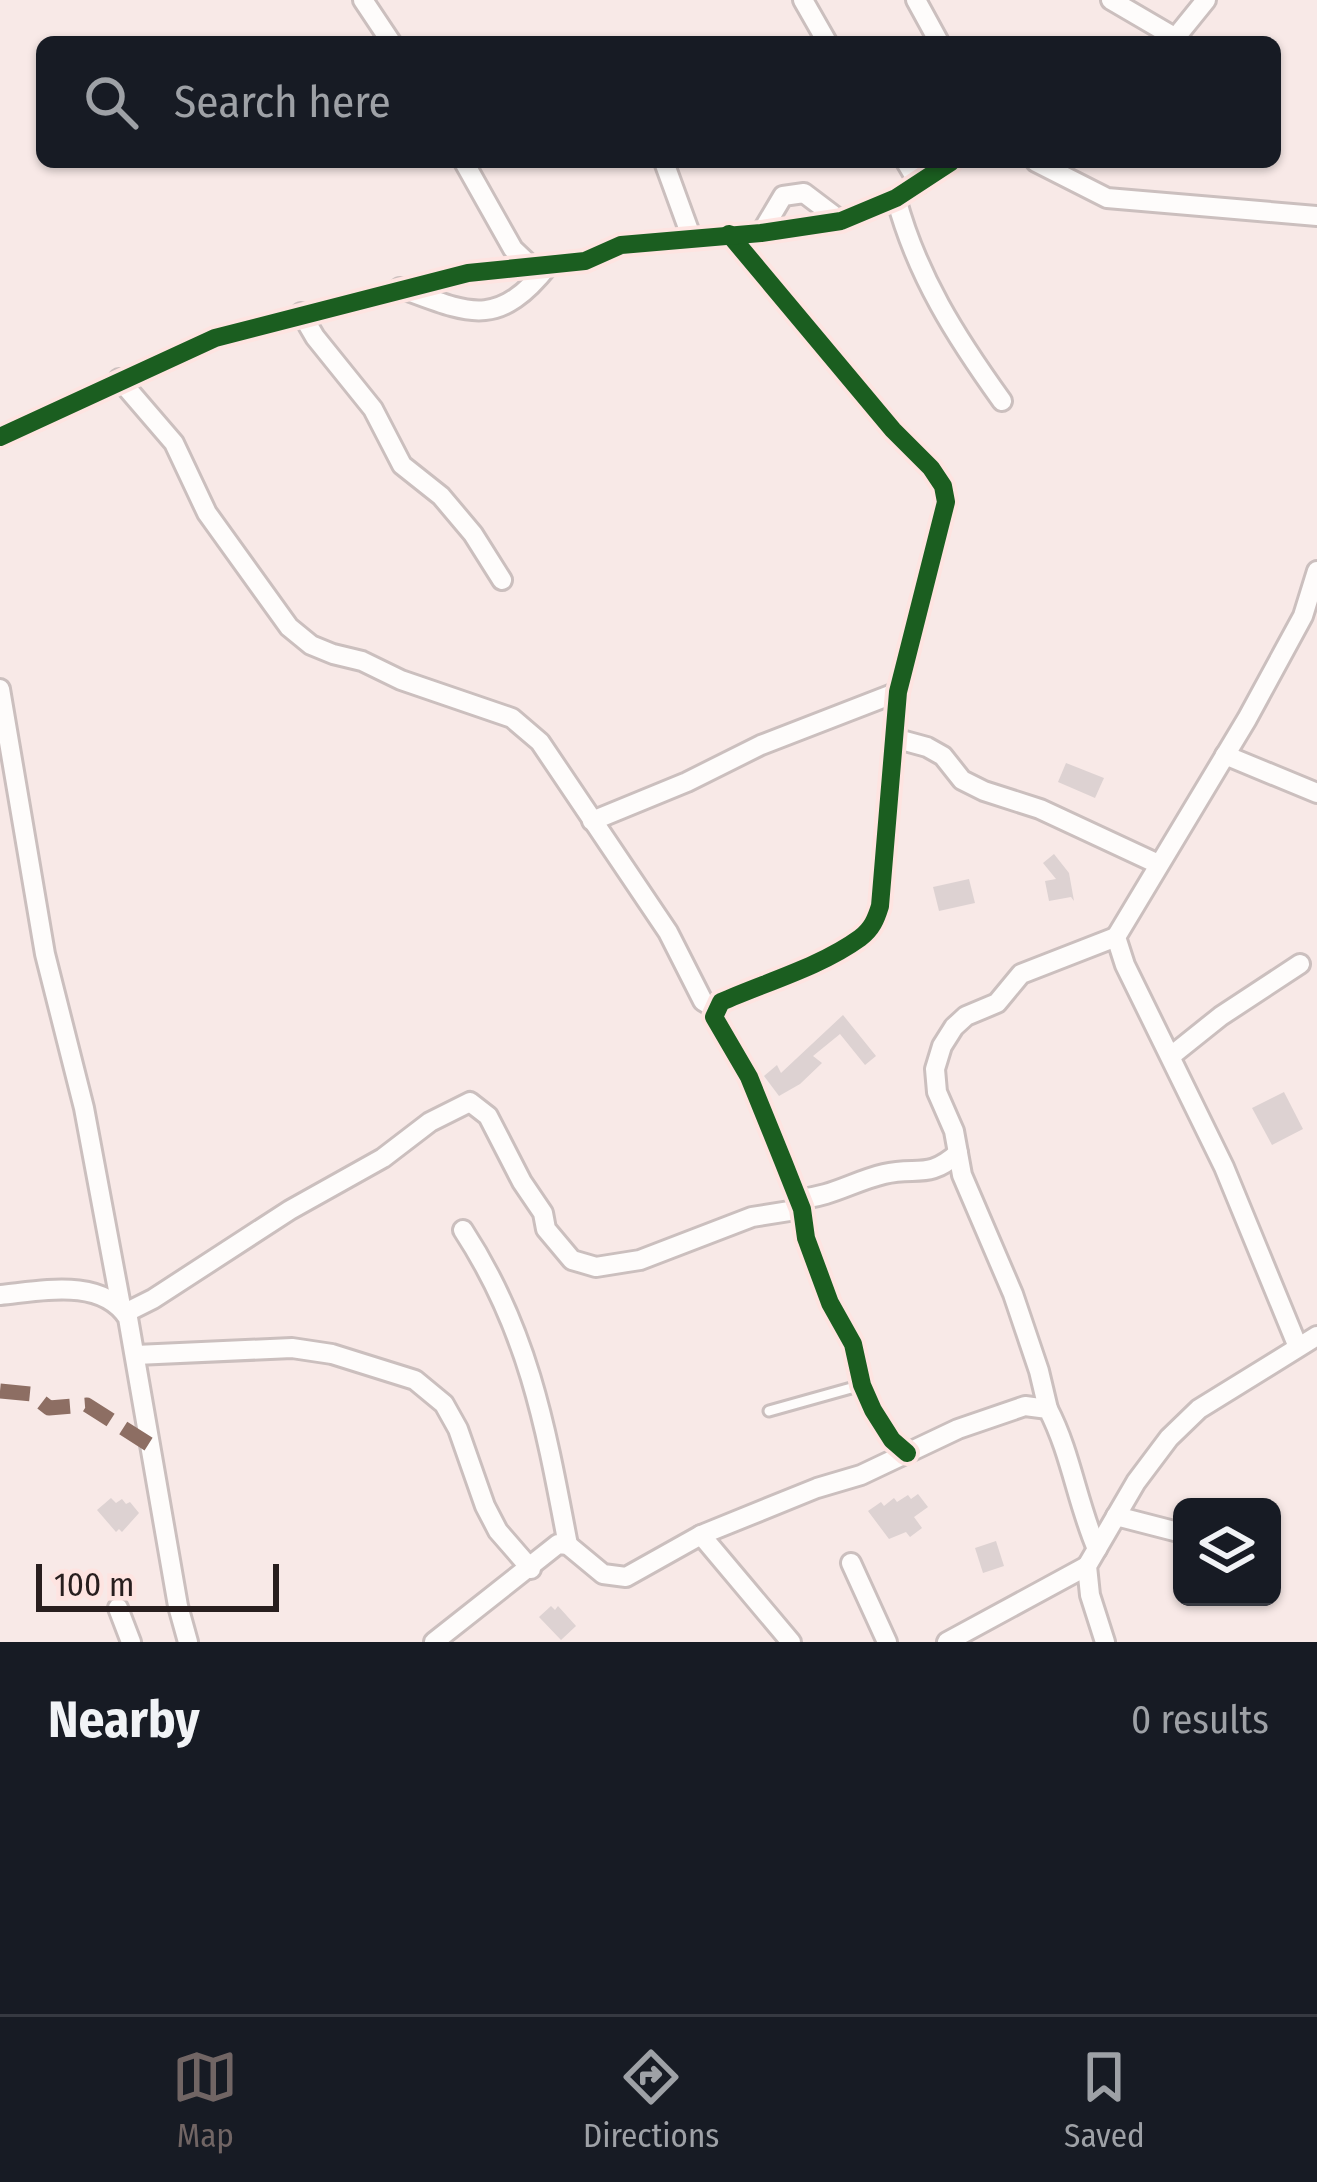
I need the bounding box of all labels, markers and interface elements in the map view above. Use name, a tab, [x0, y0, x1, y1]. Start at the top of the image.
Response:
search box	[36, 36, 1281, 168]
icon: search	[78, 69, 144, 135]
text: Search here	[174, 75, 391, 129]
map controls	[1173, 1498, 1281, 1606]
button: layers	[1173, 1498, 1281, 1606]
scale bar	[36, 1558, 279, 1611]
text: 100 m	[54, 1565, 134, 1605]
text: Nearby	[48, 1689, 200, 1751]
text: 0 results	[1131, 1697, 1269, 1743]
tab: Map	[172, 2044, 238, 2156]
tab: Directions	[583, 2044, 719, 2156]
tab: Saved	[1064, 2044, 1145, 2156]

